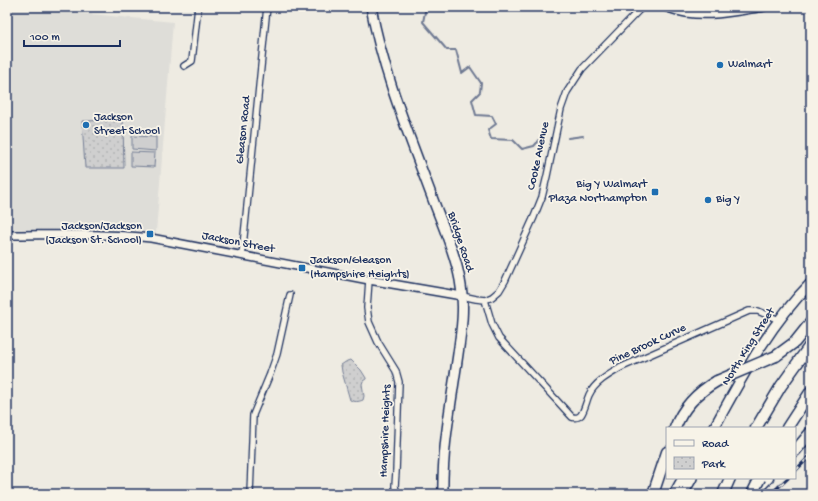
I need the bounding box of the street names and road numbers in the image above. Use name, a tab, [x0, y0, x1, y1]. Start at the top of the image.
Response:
street label: Gleason Road	[233, 94, 255, 165]
street label: Cooke Avenue	[525, 120, 553, 191]
street label: Bridge Road	[443, 209, 477, 275]
street label: Jackson Street	[201, 229, 277, 257]
street label: North King Street	[719, 305, 779, 388]
street label: Pine Brook Curve	[607, 321, 689, 369]
street label: Hampshire Heights	[377, 384, 395, 478]

